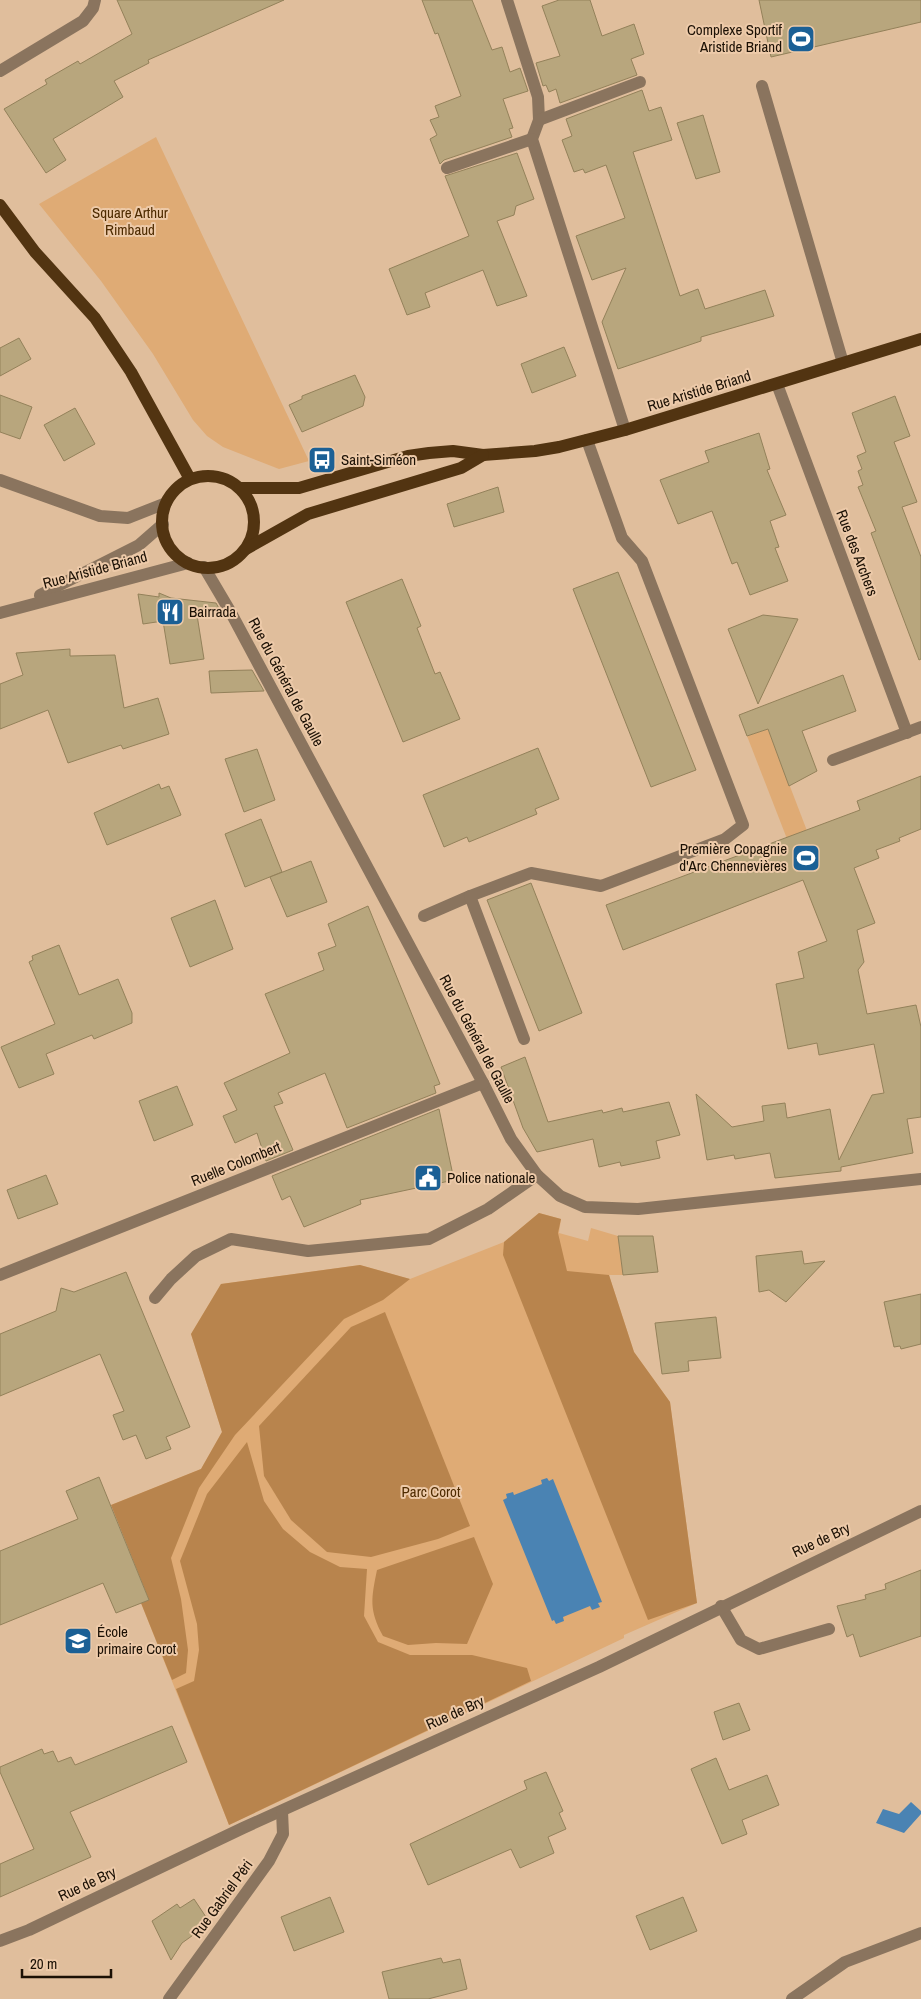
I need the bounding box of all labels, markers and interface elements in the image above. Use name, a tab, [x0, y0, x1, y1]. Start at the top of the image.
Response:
place label: Complexe Sportif Aristide Briand	[687, 19, 783, 57]
sports icon: Complexe Sportif Aristide Briand	[786, 24, 816, 54]
park label: Square Arthur Rimbaud	[92, 202, 168, 240]
street label: Rue Aristide Briand	[644, 365, 753, 416]
bus stop icon: Saint-Siméon	[307, 445, 337, 475]
place label: Saint-Siméon	[341, 449, 416, 470]
street label: Rue des Archers	[831, 507, 884, 599]
street label: Rue Aristide Briand	[40, 545, 149, 594]
restaurant icon: Bairrada	[155, 597, 185, 627]
place label: Bairrada	[189, 601, 236, 622]
street label: Rue du Général de Gaulle	[244, 614, 329, 750]
place label: Première Copagnie d'Arc Chennevières	[679, 838, 787, 876]
sports icon: Première Copagnie d'Arc Chennevières	[791, 843, 821, 873]
street label: Rue du Général de Gaulle	[435, 971, 520, 1107]
street label: Ruelle Colombert	[188, 1136, 284, 1191]
public building icon: Police nationale	[413, 1163, 443, 1193]
place label: Police nationale	[447, 1167, 535, 1188]
park label: Parc Corot	[402, 1481, 461, 1502]
street label: Rue de Bry	[788, 1517, 854, 1562]
place label: École primaire Corot	[97, 1621, 177, 1659]
school or university icon: École primaire Corot	[63, 1626, 93, 1656]
street label: Rue de Bry	[422, 1690, 488, 1735]
street label: Rue Gabriel Péri	[186, 1855, 257, 1942]
street label: Rue de Bry	[54, 1861, 120, 1906]
scale bar	[22, 1946, 111, 1978]
text: 20 m	[30, 1953, 57, 1974]

